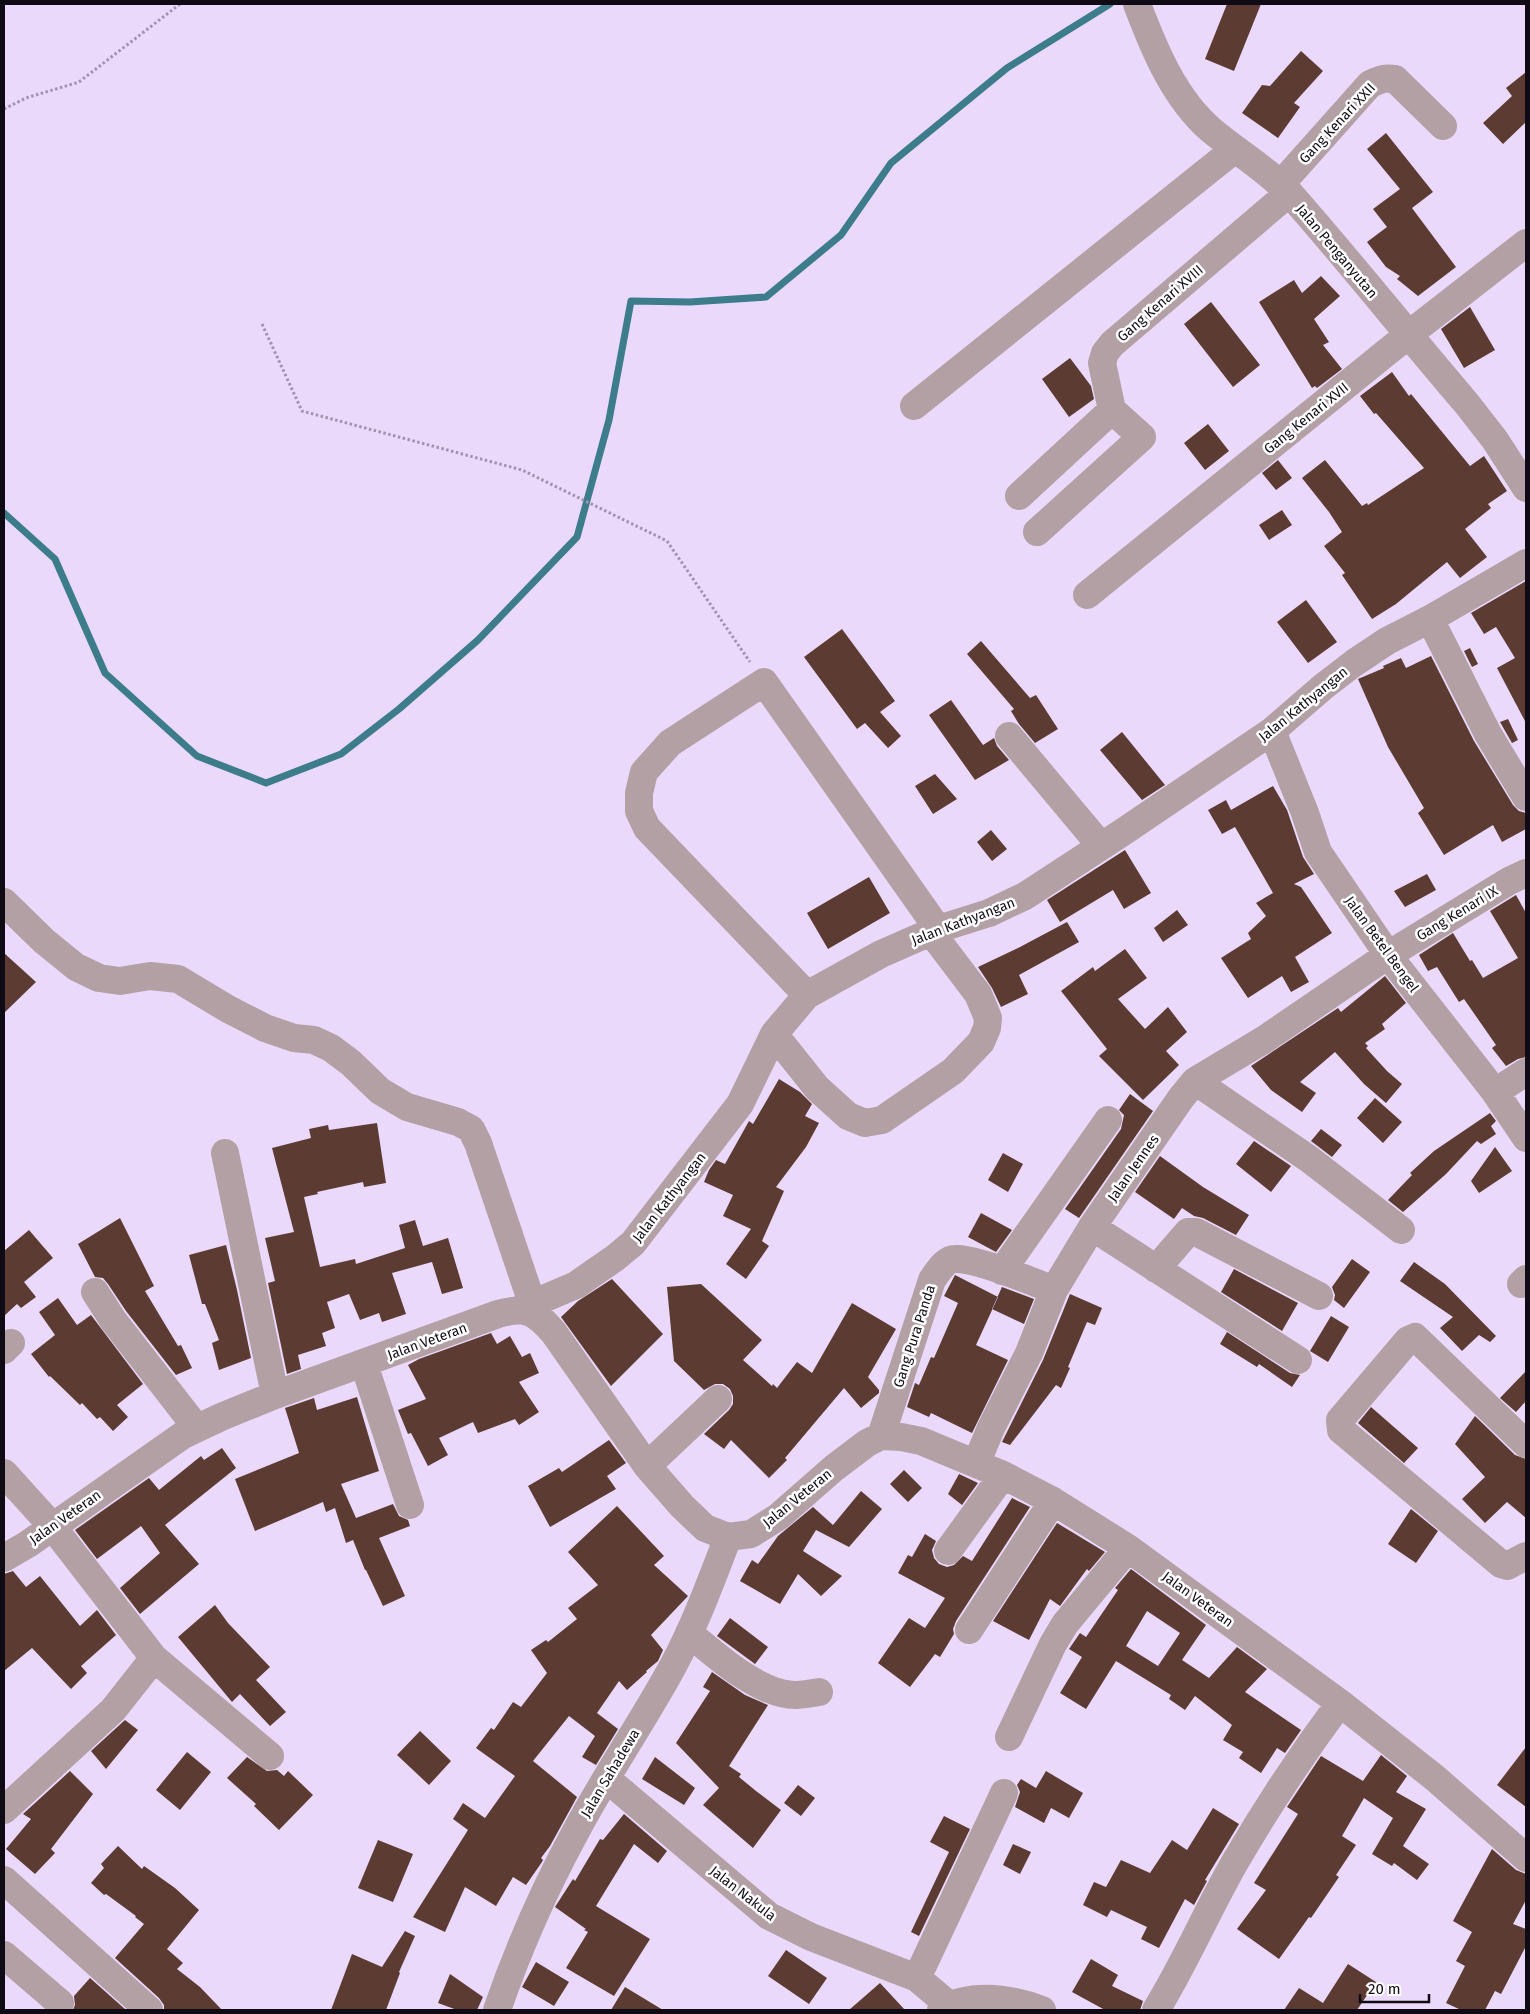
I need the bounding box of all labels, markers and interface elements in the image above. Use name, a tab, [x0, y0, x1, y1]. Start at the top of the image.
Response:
street label: Gang Kenari XXII	[1296, 80, 1379, 167]
street label: Jalan Penganyutan	[1292, 201, 1381, 302]
street label: Gang Kenari XVIII	[1114, 262, 1207, 345]
street label: Gang Kenari XVII	[1261, 379, 1352, 458]
street label: Jalan Kathyangan	[1255, 663, 1351, 745]
street label: Gang Kenari IX	[1413, 882, 1501, 944]
street label: Jalan Betel Bengel	[1341, 893, 1422, 996]
street label: Jalan Kathyangan	[909, 894, 1017, 949]
street label: Jalan Jennes	[1104, 1131, 1163, 1205]
street label: Jalan Kathyangan	[629, 1149, 710, 1246]
street label: Gang Pura Panda	[890, 1283, 939, 1390]
street label: Jalan Veteran	[385, 1319, 469, 1364]
street label: Jalan Veteran	[759, 1465, 835, 1531]
street label: Jalan Veteran	[26, 1486, 104, 1548]
street label: Jalan Veteran	[1159, 1568, 1237, 1631]
street label: Jalan Sahadewa	[577, 1726, 643, 1820]
street label: Jalan Nakula	[706, 1862, 779, 1925]
scale bar	[1360, 1972, 1429, 2004]
text: 20 m	[1368, 1980, 1401, 1998]

